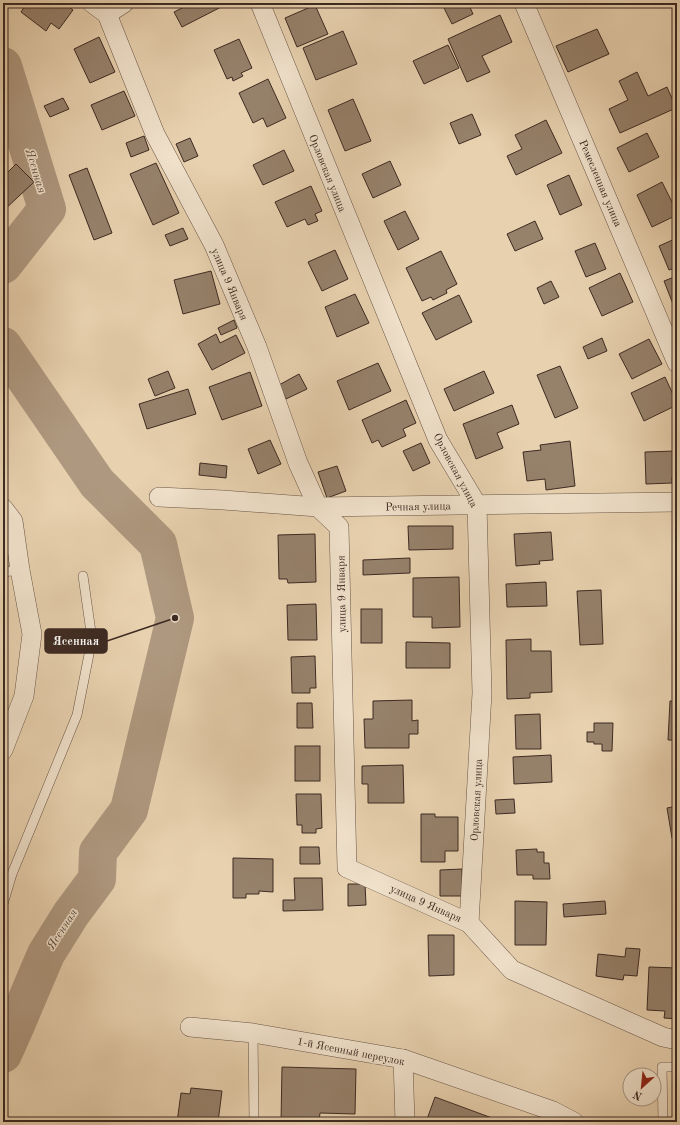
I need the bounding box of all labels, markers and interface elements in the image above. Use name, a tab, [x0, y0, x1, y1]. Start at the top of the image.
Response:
street label: Орловская улица	[306, 133, 347, 214]
street label: Ремесленная улица	[576, 139, 623, 229]
water label: Ясенная	[23, 148, 48, 195]
street label: улица 9 Января	[208, 247, 249, 322]
street label: Орловская улица	[430, 432, 479, 510]
street label: Речная улица	[385, 501, 452, 514]
street label: улица 9 Января	[336, 555, 349, 633]
callout: Ясенная	[45, 629, 107, 653]
text: Ясенная	[53, 636, 99, 648]
street label: Орловская улица	[470, 758, 485, 841]
street label: улица 9 Января	[388, 884, 463, 925]
water label: Ясенная	[45, 907, 81, 952]
street label: 1-й Ясенный переулок	[296, 1037, 406, 1068]
north arrow	[622, 1067, 662, 1107]
text: N	[631, 1087, 644, 1101]

